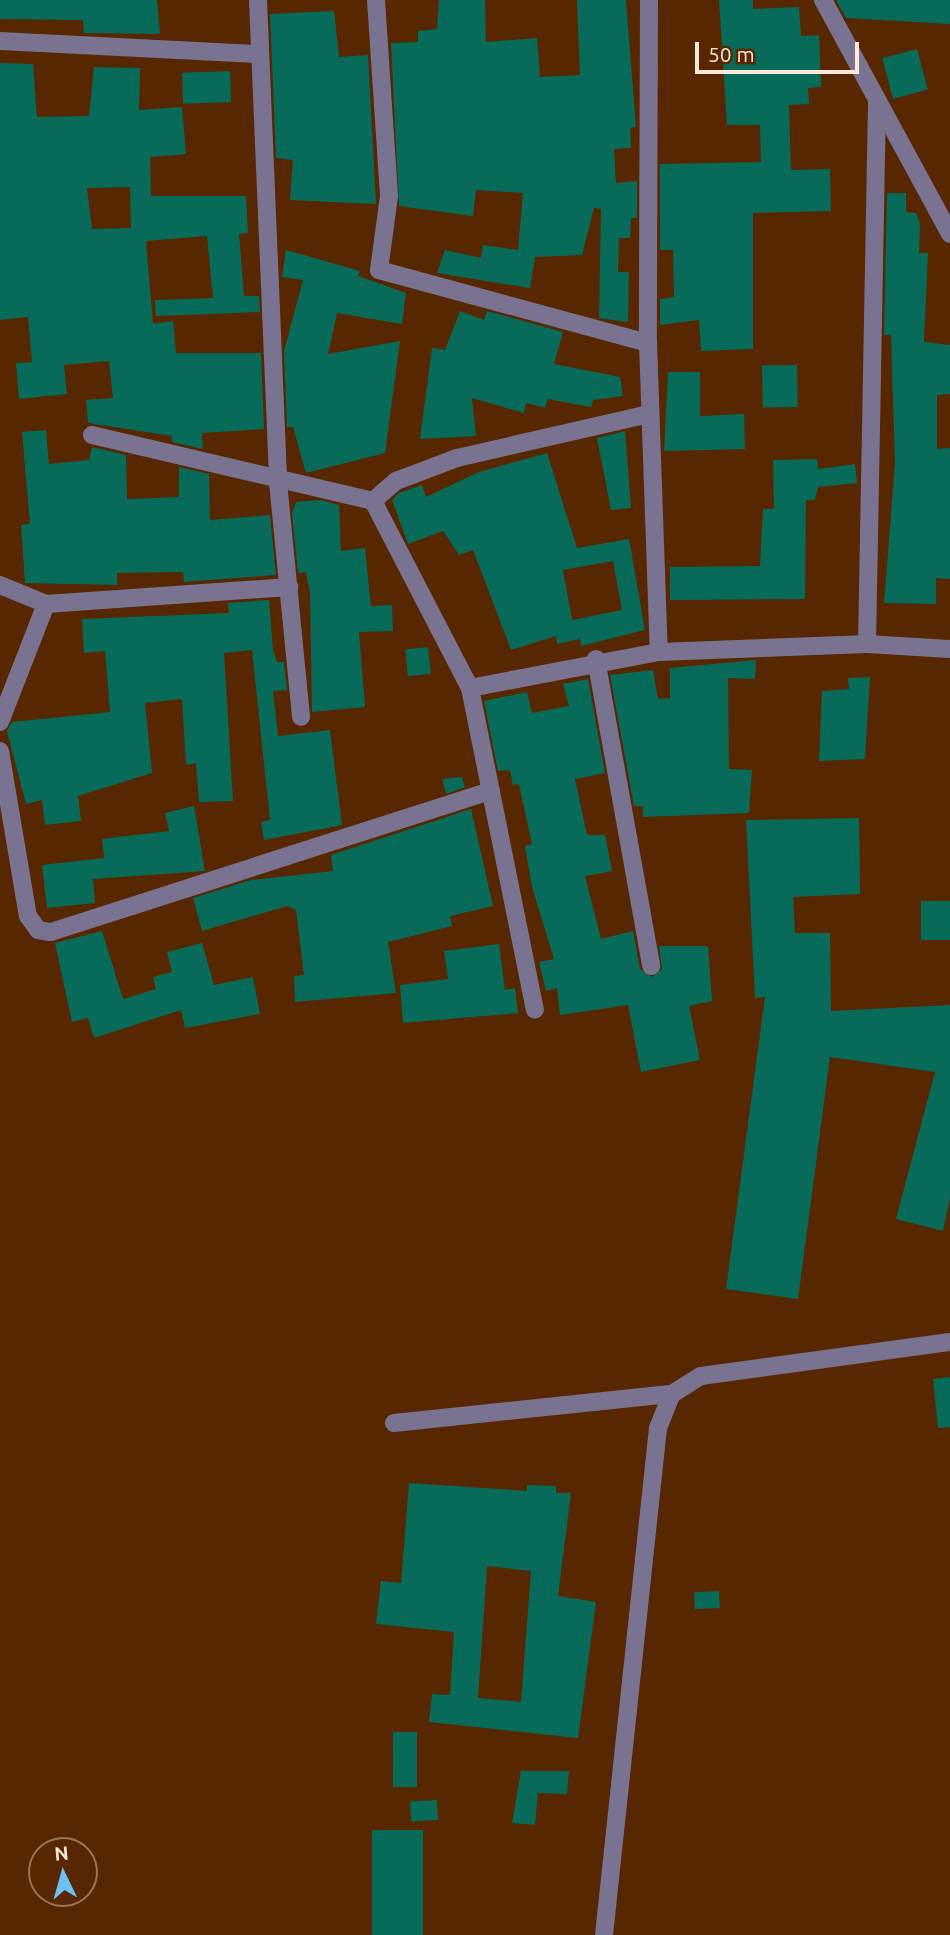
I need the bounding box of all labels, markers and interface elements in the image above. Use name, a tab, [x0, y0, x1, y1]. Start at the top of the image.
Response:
scale bar	[698, 28, 862, 72]
text: 50 m	[708, 42, 755, 66]
north arrow	[28, 1837, 98, 1907]
text: N	[53, 1841, 69, 1865]

